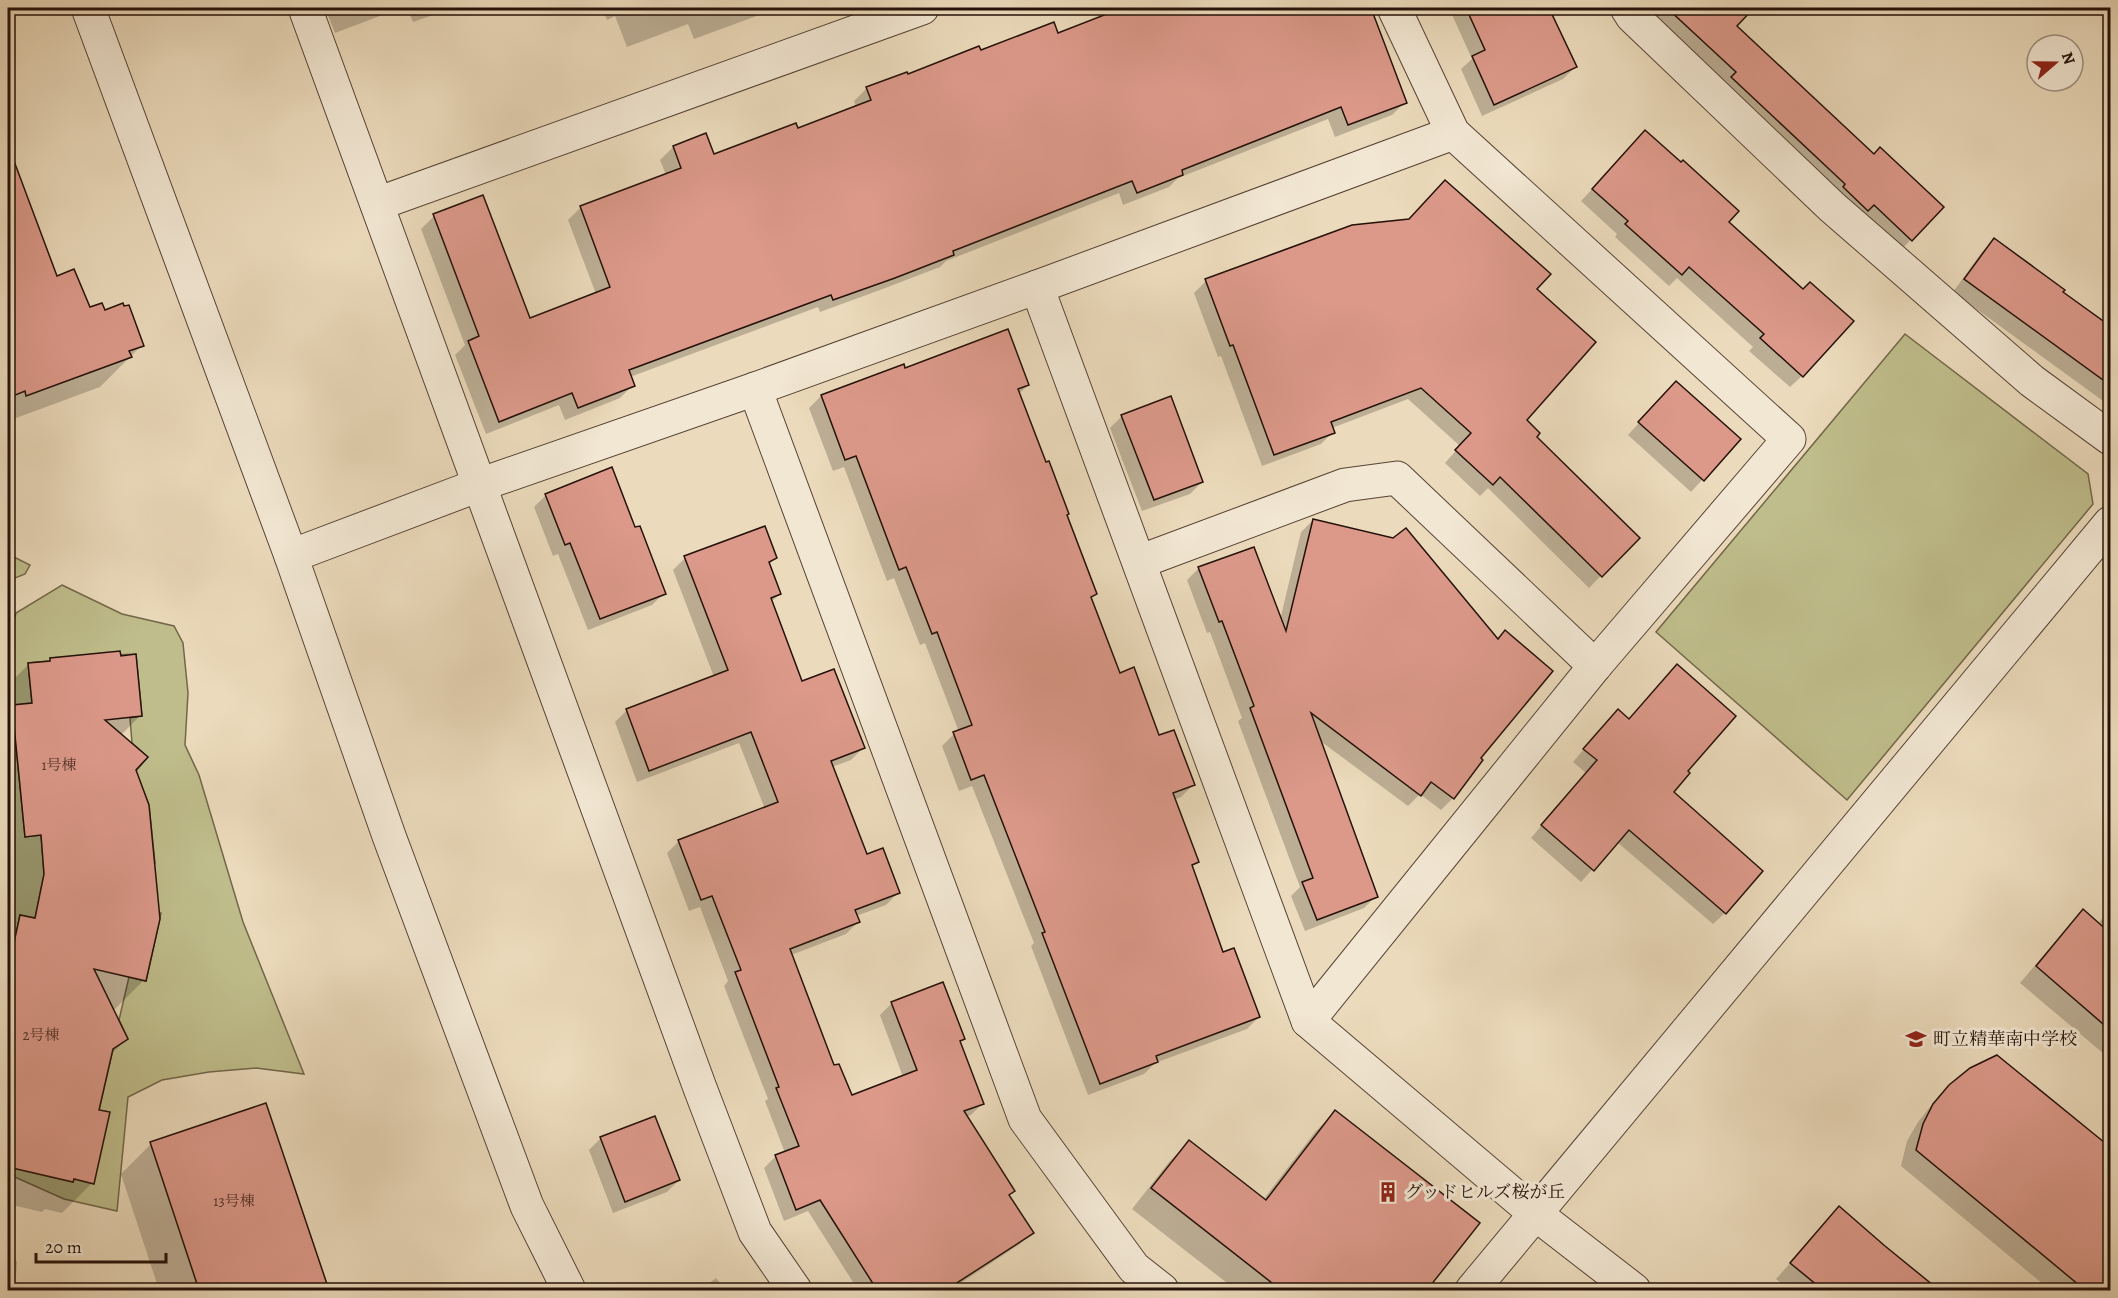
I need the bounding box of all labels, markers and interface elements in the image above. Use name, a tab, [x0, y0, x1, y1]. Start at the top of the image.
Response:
north arrow	[2025, 33, 2085, 93]
text: N	[2056, 49, 2081, 68]
house number: 1号棟	[41, 755, 77, 775]
house number: 2号棟	[22, 1025, 60, 1045]
school or university icon: 町立精華南中学校	[1904, 1027, 1928, 1051]
place label: 町立精華南中学校	[1933, 1027, 2077, 1051]
building icon: グッドヒルズ桜が丘	[1376, 1180, 1400, 1204]
place label: グッドヒルズ桜が丘	[1405, 1180, 1566, 1204]
house number: 13号棟	[213, 1191, 255, 1211]
scale bar	[36, 1226, 166, 1264]
text: 20 m	[45, 1235, 82, 1259]

